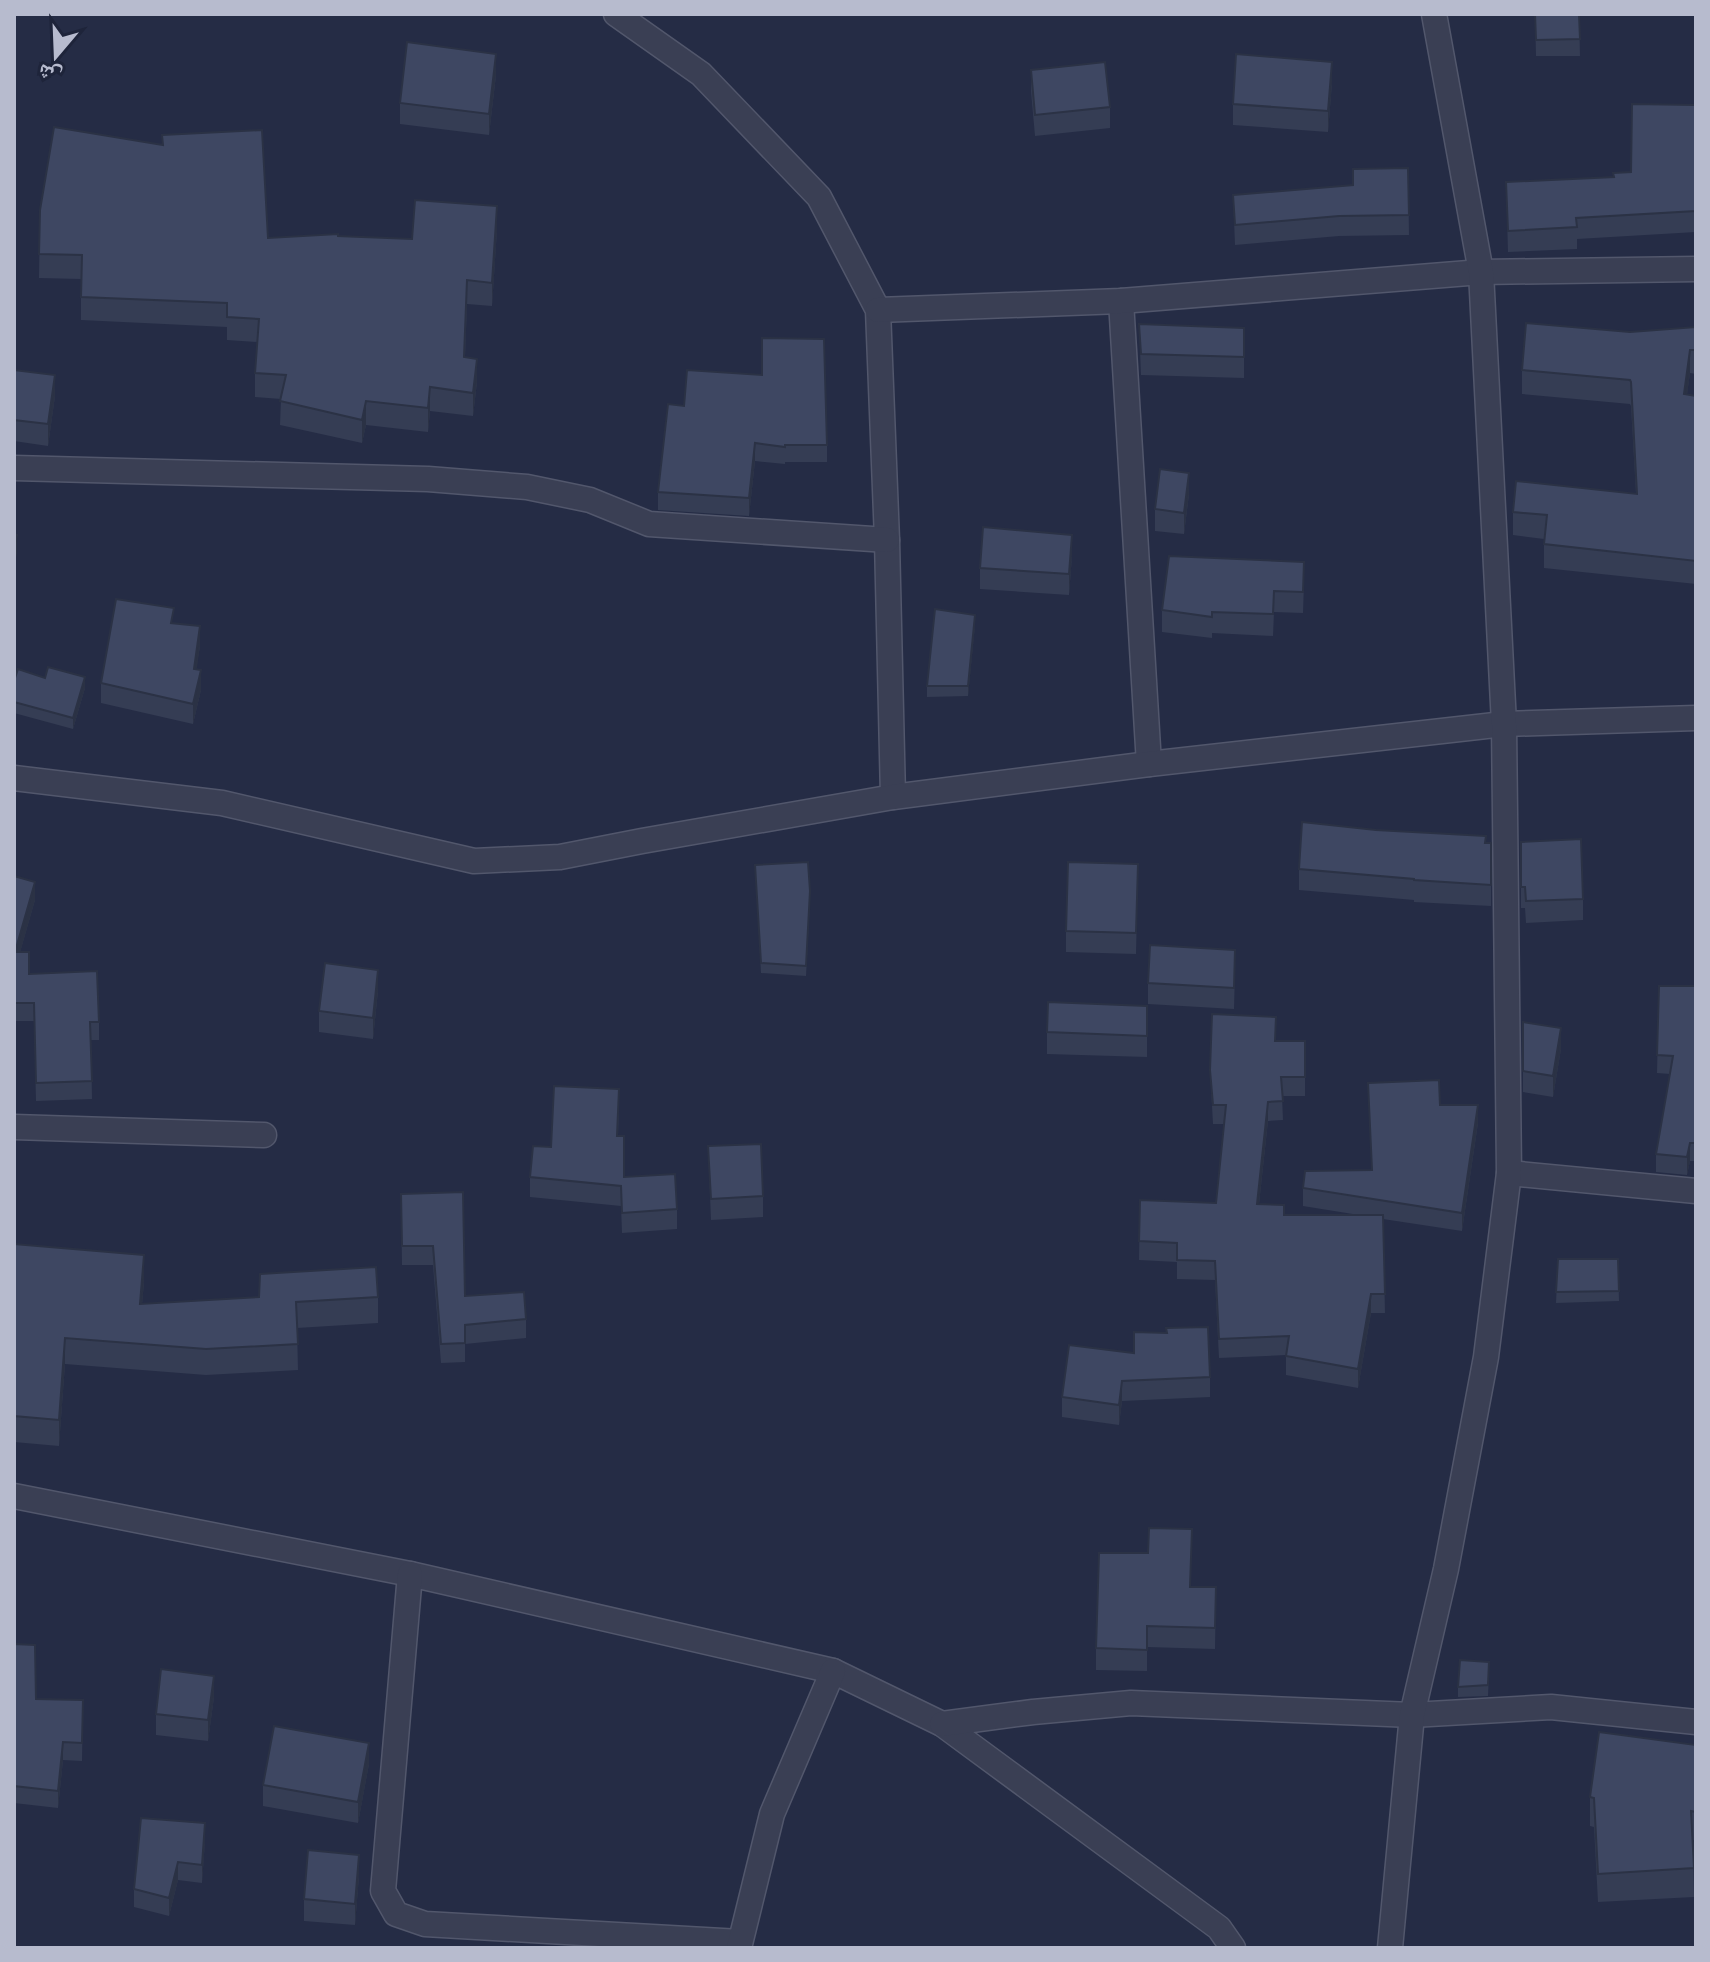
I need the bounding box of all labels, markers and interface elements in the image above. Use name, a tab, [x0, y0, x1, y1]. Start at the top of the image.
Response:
north arrow	[16, 16, 96, 96]
text: ش	[34, 58, 65, 91]

